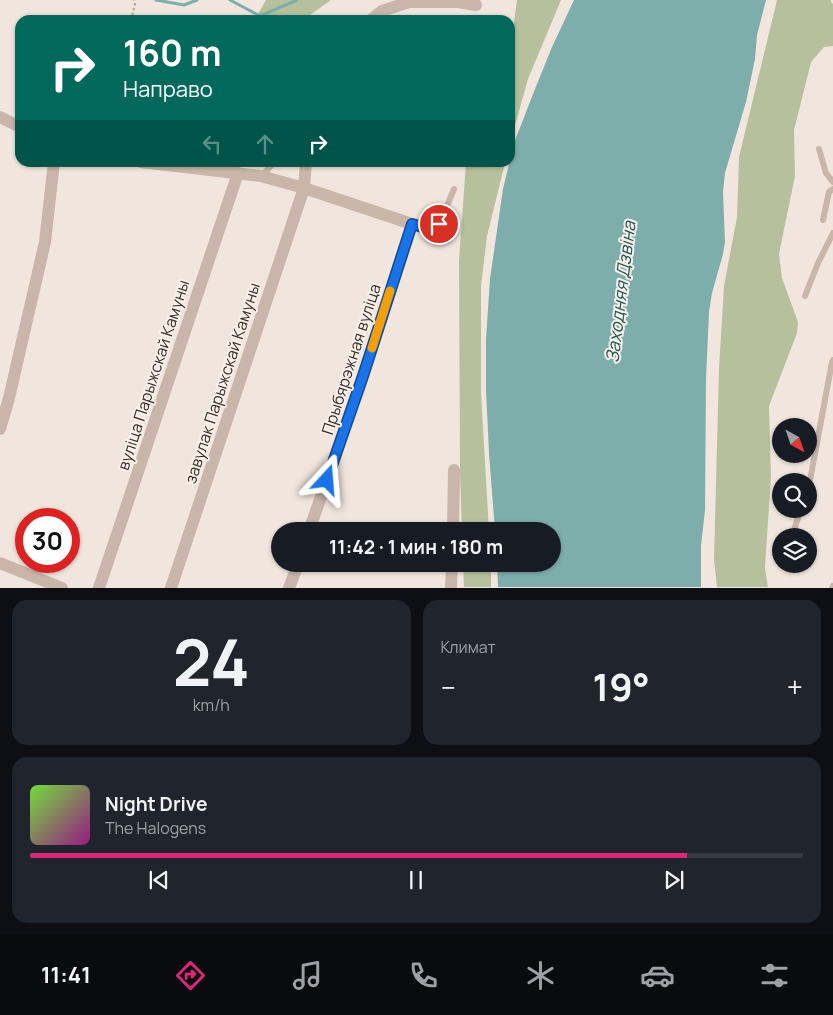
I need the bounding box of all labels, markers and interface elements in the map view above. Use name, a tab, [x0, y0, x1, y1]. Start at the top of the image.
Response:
text: 160 m	[123, 29, 222, 77]
icon: right	[40, 35, 105, 100]
text: Направо	[123, 74, 213, 104]
icon: left	[198, 130, 226, 158]
icon: ahead	[251, 130, 279, 158]
icon: right	[304, 130, 332, 158]
pin	[418, 203, 460, 245]
icon: arrive	[425, 210, 453, 238]
water label: Заходняя Дзвіна	[599, 219, 641, 364]
street label: вуліца Парыжскай Камуны	[112, 277, 194, 473]
street label: завулак Парыжскай Камуны	[179, 280, 265, 486]
street label: Прыбярэжная вуліца	[316, 281, 386, 437]
north arrow	[772, 418, 818, 462]
map controls	[772, 418, 817, 573]
position arrow	[300, 453, 352, 505]
button: search	[772, 473, 817, 518]
speed limit sign: 30	[15, 508, 80, 573]
button: layers	[772, 528, 817, 573]
text: 11:42 · 1 мин · 180 m	[329, 534, 503, 560]
text: 24	[173, 617, 250, 706]
text: Климат	[441, 636, 496, 658]
text: 19°	[593, 660, 650, 712]
text: −	[441, 668, 456, 706]
text: +	[787, 668, 803, 706]
text: km/h	[193, 694, 230, 716]
text: Night Drive	[105, 791, 207, 817]
text: The Halogens	[105, 817, 206, 839]
icon: previous	[145, 866, 173, 894]
icon: pause	[402, 866, 430, 894]
icon: next	[660, 866, 688, 894]
icon: directions	[173, 958, 208, 993]
icon: music	[290, 958, 325, 993]
icon: phone	[406, 958, 441, 993]
icon: climate	[523, 958, 558, 993]
icon: car	[640, 958, 675, 993]
icon: filters	[757, 958, 792, 993]
text: 11:41	[41, 960, 91, 990]

